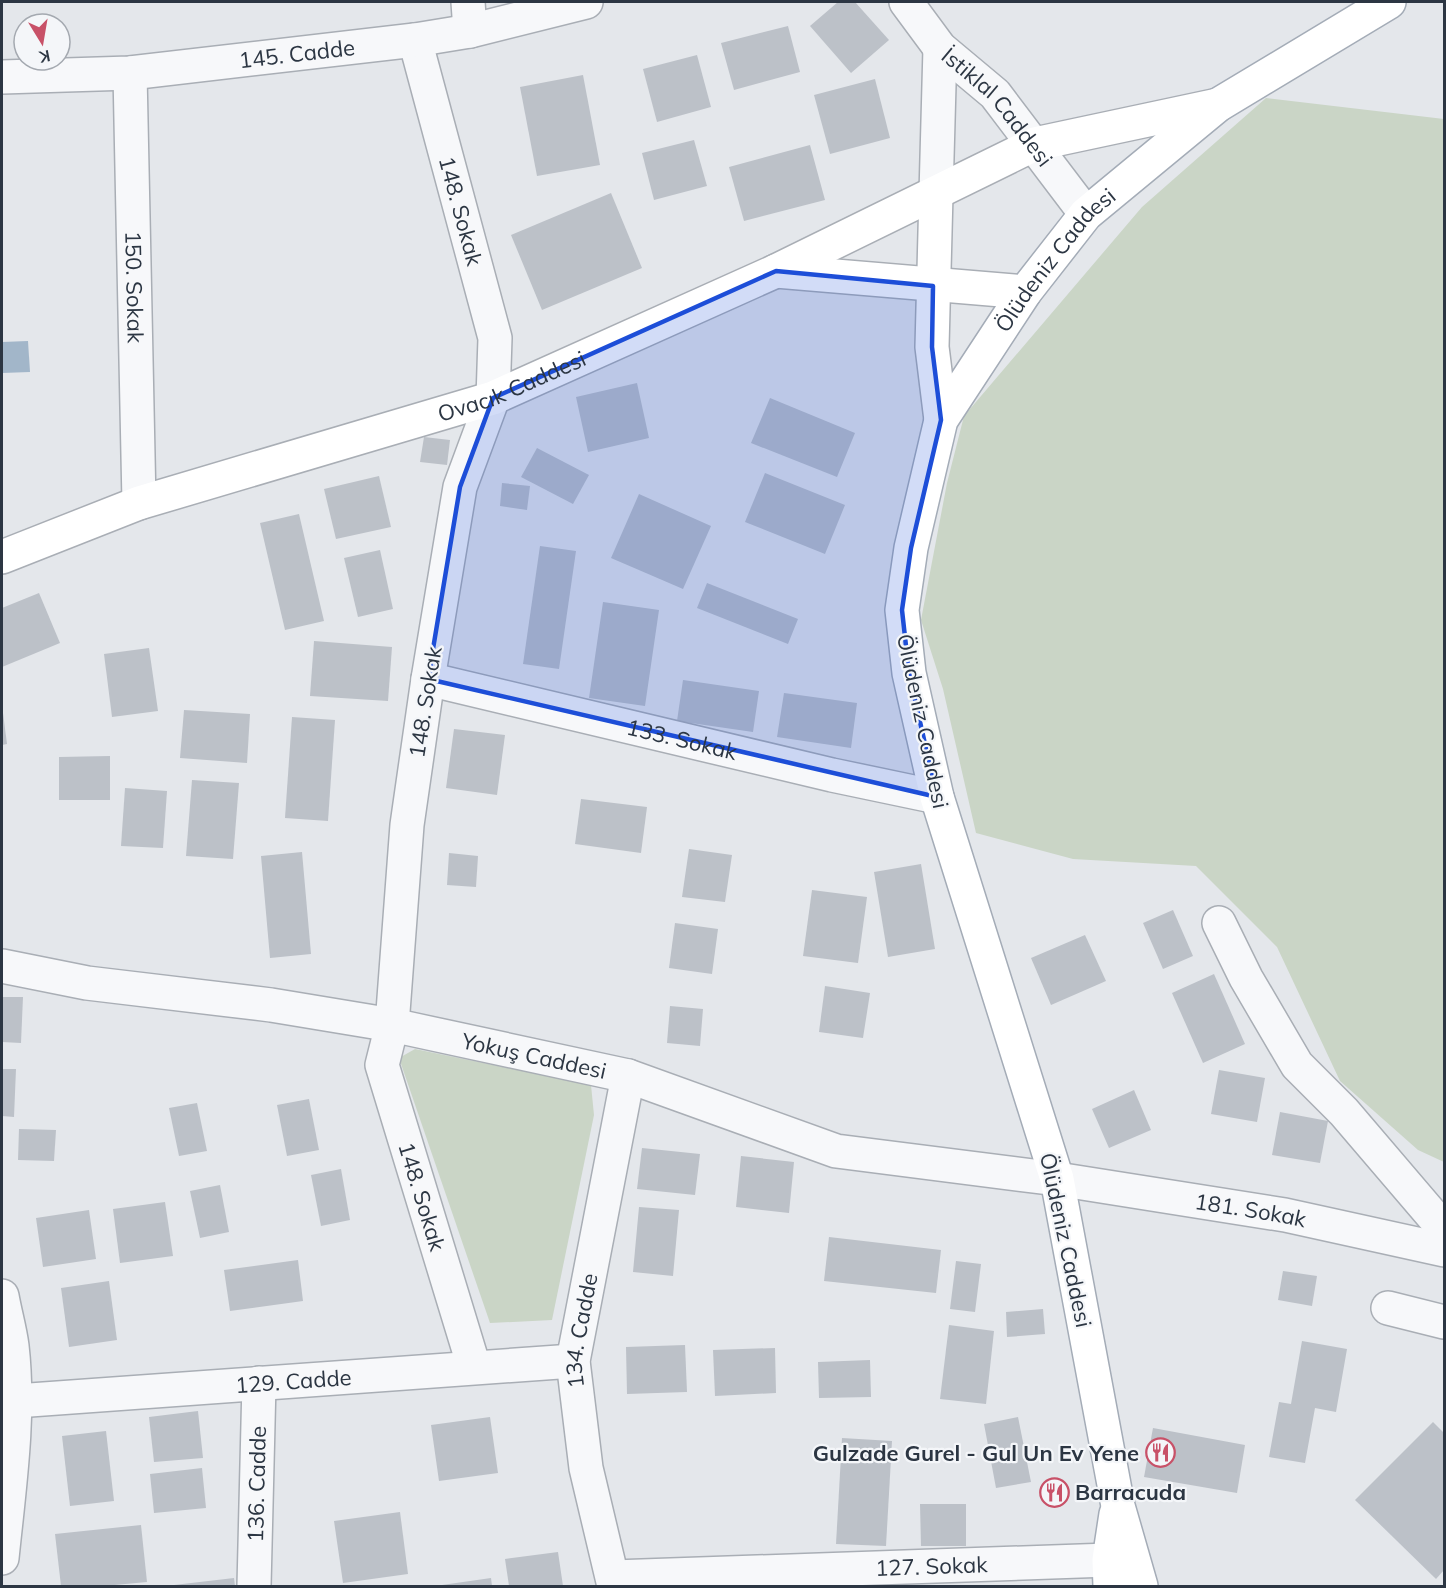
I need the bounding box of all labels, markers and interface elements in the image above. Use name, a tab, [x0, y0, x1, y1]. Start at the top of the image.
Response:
north arrow	[12, 12, 72, 72]
street label: 145. Cadde	[237, 33, 356, 74]
street label: İstiklal Caddesi	[936, 41, 1059, 172]
text: K	[36, 46, 52, 68]
street label: 148. Sokak	[433, 153, 489, 270]
street label: Ölüdeniz Caddesi	[989, 182, 1121, 337]
street label: 150. Sokak	[119, 230, 150, 344]
street label: Ovacık Caddesi	[434, 344, 590, 428]
street label: Ölüdeniz Caddesi	[891, 631, 955, 811]
street label: 148. Sokak	[402, 644, 448, 760]
street label: 133. Sokak	[624, 713, 741, 766]
street label: Yokuş Caddesi	[458, 1026, 609, 1085]
street label: 148. Sokak	[392, 1139, 452, 1255]
street label: Ölüdeniz Caddesi	[1034, 1150, 1098, 1330]
street label: 181. Sokak	[1193, 1187, 1310, 1233]
street label: 134. Cadde	[559, 1271, 604, 1390]
street label: 129. Cadde	[234, 1363, 352, 1399]
street label: 136. Cadde	[241, 1425, 272, 1543]
restaurant icon: Gulzade Gurel - Gul Un Ev Yene	[1144, 1437, 1176, 1469]
place label: Gulzade Gurel - Gul Un Ev Yene	[813, 1439, 1139, 1467]
restaurant icon: Barracuda	[1038, 1476, 1070, 1508]
place label: Barracuda	[1075, 1478, 1186, 1506]
street label: 127. Sokak	[875, 1550, 989, 1582]

